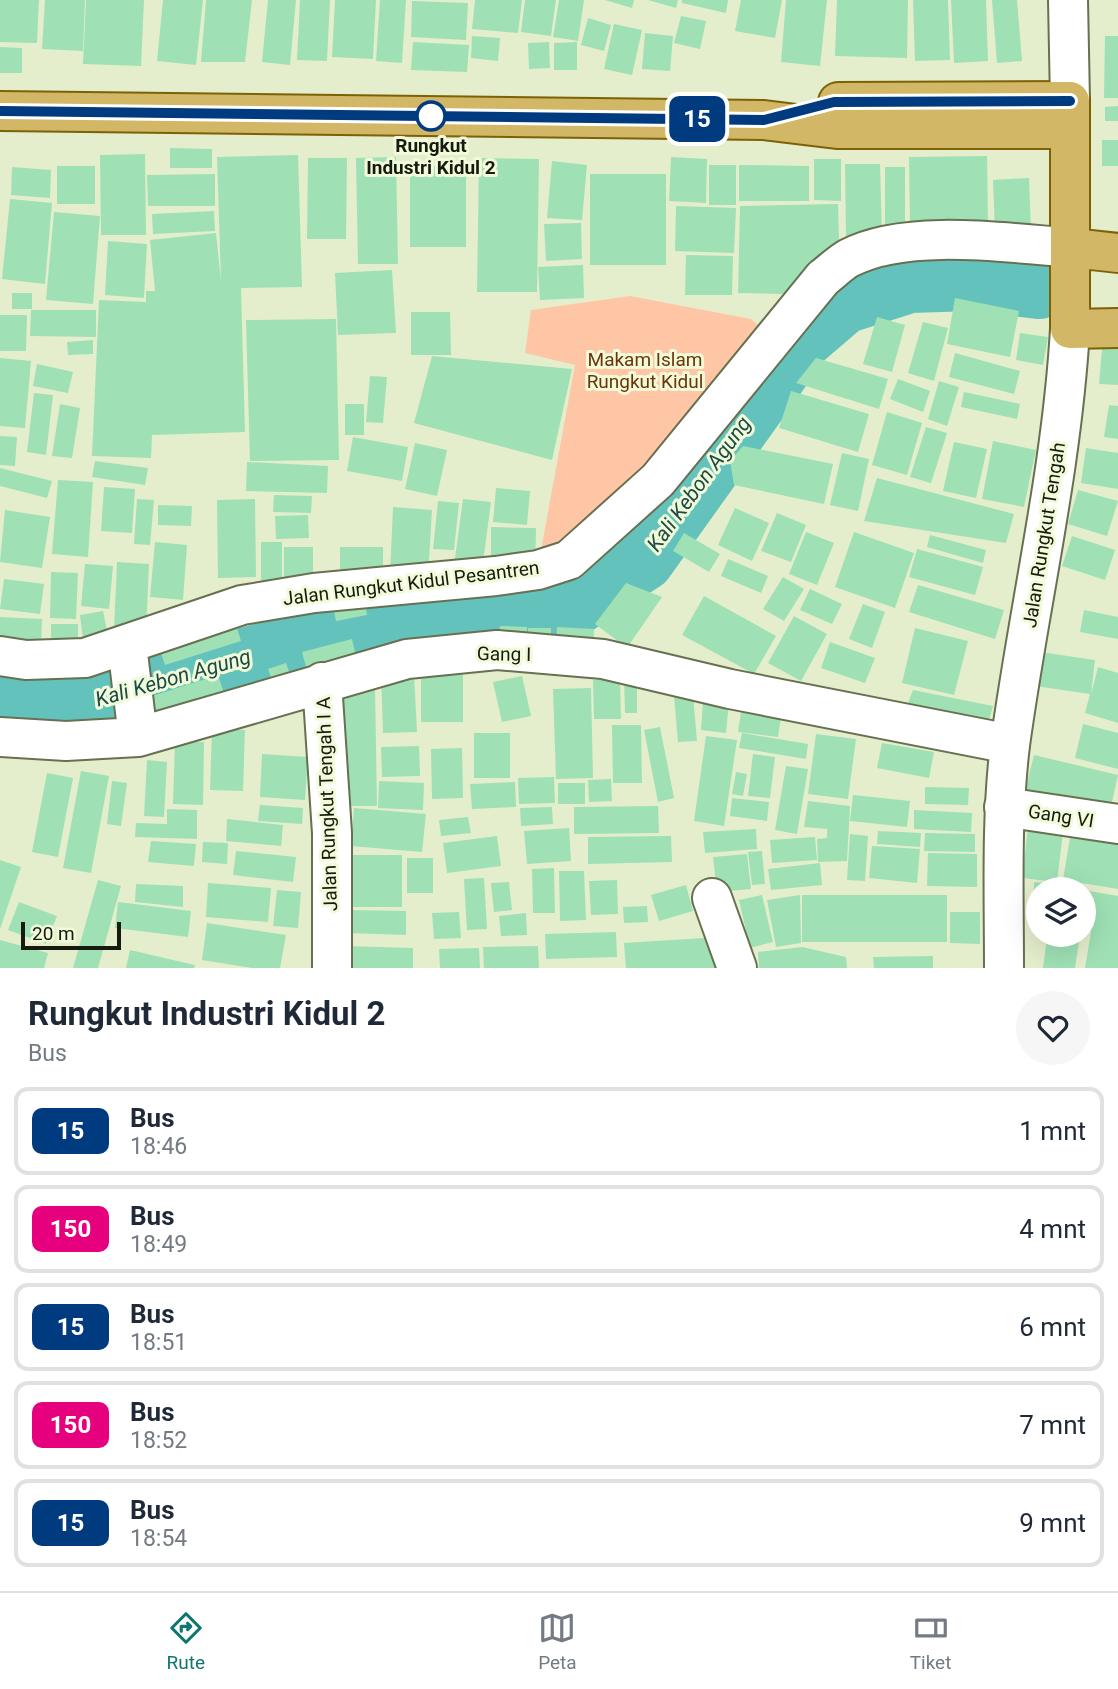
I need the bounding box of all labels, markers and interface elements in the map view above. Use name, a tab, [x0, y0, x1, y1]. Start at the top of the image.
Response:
line badge: 15	[666, 96, 728, 142]
marker: Rungkut Industri Kidul 2	[416, 101, 446, 131]
text: 15	[683, 105, 711, 133]
place label: Rungkut Industri Kidul 2	[366, 134, 496, 179]
park label: Makam Islam Rungkut Kidul	[587, 348, 703, 393]
water label: Kali Kebon Agung	[642, 412, 756, 556]
street label: Jalan Rungkut Tengah	[1018, 441, 1070, 629]
street label: Jalan Rungkut Kidul Pesantren	[282, 556, 540, 610]
street label: Gang I	[477, 642, 531, 666]
water label: Kali Kebon Agung	[93, 644, 253, 712]
street label: Jalan Rungkut Tengah I A	[312, 696, 342, 912]
street label: Gang VI	[1026, 799, 1096, 833]
map controls	[1026, 877, 1096, 947]
button: layers	[1026, 877, 1096, 947]
scale bar	[21, 919, 121, 951]
text: 20 m	[32, 922, 75, 945]
button: heart	[1016, 991, 1090, 1065]
text: Rungkut Industri Kidul 2	[28, 994, 385, 1033]
text: Bus	[28, 1040, 67, 1067]
text: Bus	[130, 1103, 175, 1133]
text: 1 mnt	[1019, 1116, 1086, 1146]
text: 15	[57, 1117, 84, 1145]
text: 18:46	[130, 1133, 187, 1160]
text: Bus	[130, 1201, 175, 1231]
text: 4 mnt	[1019, 1214, 1086, 1244]
text: 150	[50, 1215, 91, 1243]
text: 18:49	[130, 1231, 187, 1258]
text: Bus	[130, 1299, 175, 1329]
text: 6 mnt	[1019, 1312, 1086, 1342]
text: 15	[57, 1313, 84, 1341]
text: 18:51	[130, 1329, 187, 1356]
text: Bus	[130, 1397, 175, 1427]
text: 7 mnt	[1019, 1410, 1086, 1440]
text: 150	[50, 1411, 91, 1439]
text: 18:52	[130, 1427, 187, 1454]
text: Bus	[130, 1495, 175, 1525]
text: 9 mnt	[1019, 1508, 1086, 1538]
text: 15	[57, 1509, 84, 1537]
text: 18:54	[130, 1525, 187, 1552]
tab: Rute	[167, 1609, 205, 1674]
tab: Peta	[538, 1609, 577, 1674]
tab: Tiket	[910, 1609, 951, 1674]

